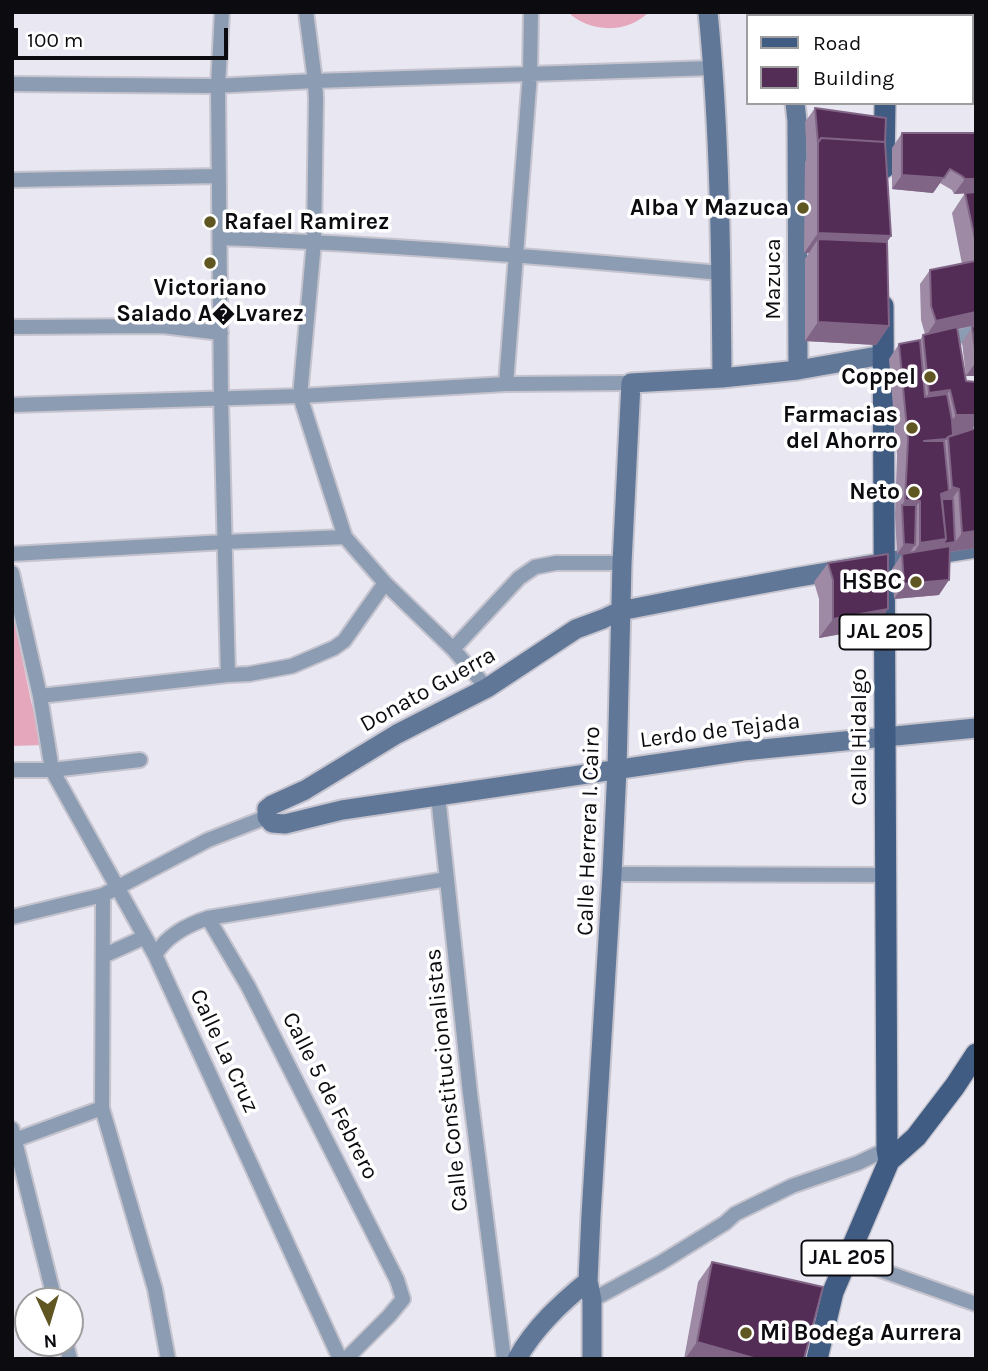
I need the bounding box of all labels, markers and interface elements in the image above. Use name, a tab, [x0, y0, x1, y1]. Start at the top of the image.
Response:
scale bar	[18, 14, 231, 58]
legend	[746, 14, 974, 105]
text: 100 m	[27, 28, 84, 52]
text: Road	[813, 31, 861, 55]
text: Building	[813, 66, 894, 90]
place label: Alba Y Mazuca	[630, 194, 789, 222]
marker: Alba Y Mazuca	[795, 200, 811, 216]
place label: Rafael Ramirez	[224, 208, 389, 236]
marker: Rafael Ramirez	[202, 214, 218, 230]
street label: Mazuca	[759, 238, 787, 320]
marker: Victoriano Salado A�Lvarez	[202, 255, 218, 271]
place label: Victoriano Salado A�Lvarez	[116, 274, 304, 328]
place label: Coppel	[841, 363, 916, 391]
marker: Coppel	[922, 369, 938, 385]
place label: Farmacias del Ahorro	[783, 401, 898, 455]
marker: Farmacias del Ahorro	[904, 420, 920, 436]
place label: Neto	[849, 478, 900, 506]
marker: Neto	[906, 484, 922, 500]
place label: HSBC	[842, 568, 902, 596]
marker: HSBC	[908, 574, 924, 590]
road number: JAL 205	[840, 614, 931, 650]
street label: Donato Guerra	[355, 641, 501, 739]
street label: Calle Hidalgo	[845, 668, 873, 806]
street label: Lerdo de Tejada	[638, 707, 802, 755]
street label: Calle Herrera I. Cairo	[572, 726, 606, 936]
street label: Calle Constitucionalistas	[419, 947, 475, 1213]
street label: Calle La Cruz	[183, 985, 265, 1117]
street label: Calle 5 de Febrero	[276, 1008, 384, 1184]
road number: JAL 205	[802, 1240, 892, 1276]
north arrow	[14, 1287, 84, 1357]
place label: Mi Bodega Aurrera	[760, 1319, 962, 1347]
marker: Mi Bodega Aurrera	[738, 1325, 754, 1341]
text: N	[43, 1330, 58, 1352]

